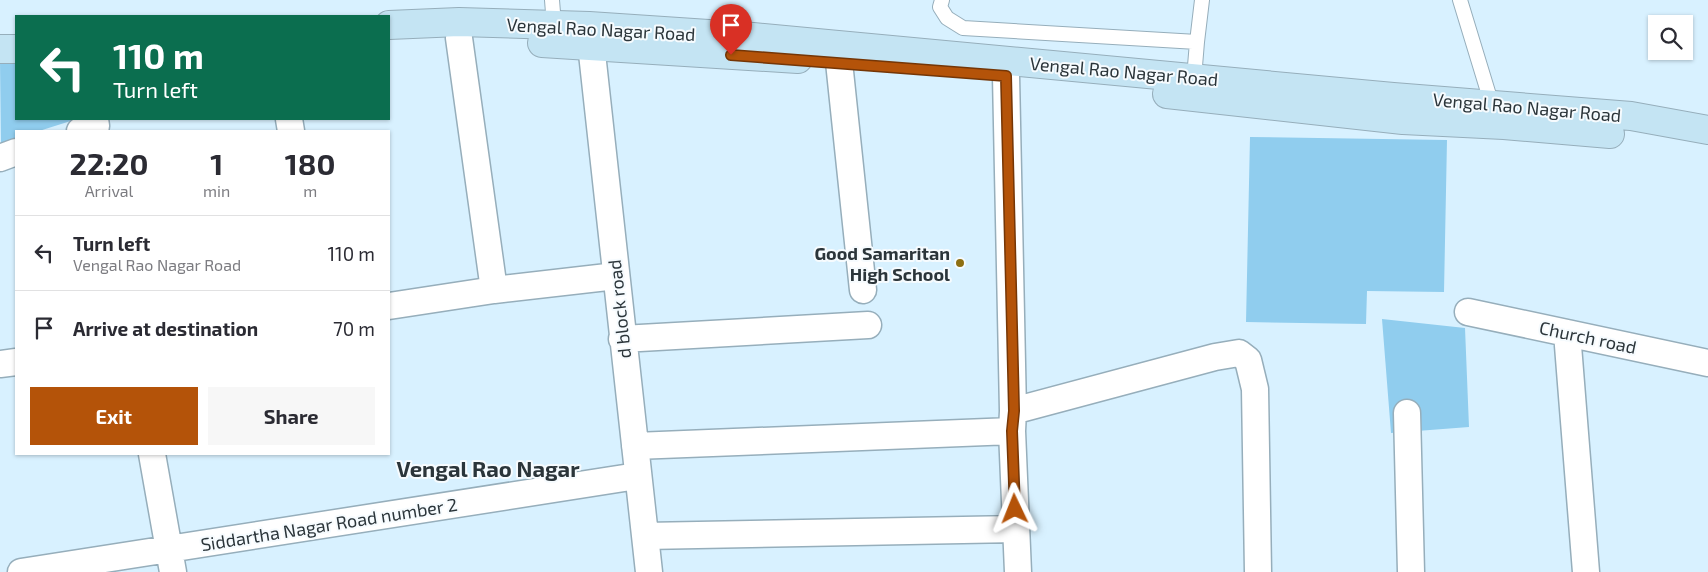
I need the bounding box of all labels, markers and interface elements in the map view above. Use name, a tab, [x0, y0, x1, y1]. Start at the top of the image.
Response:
pin	[710, 4, 752, 55]
icon: arrive	[717, 11, 745, 39]
street label: Vengal Rao Nagar Road	[506, 13, 696, 45]
map controls	[1648, 15, 1693, 60]
button: search	[1648, 15, 1693, 60]
text: 110 m	[113, 34, 204, 76]
icon: left	[30, 35, 95, 100]
street label: Vengal Rao Nagar Road	[1029, 52, 1219, 90]
text: Turn left	[113, 76, 198, 102]
street label: Vengal Rao Nagar Road	[1432, 88, 1622, 126]
text: 22:20	[70, 145, 148, 181]
text: 1	[210, 145, 223, 181]
text: 180	[285, 145, 335, 181]
text: Arrival	[85, 181, 133, 200]
text: min	[203, 181, 230, 200]
text: m	[303, 181, 317, 200]
text: Turn left	[73, 232, 150, 255]
icon: left	[30, 239, 58, 267]
text: 110 m	[328, 242, 375, 265]
place label: Good Samaritan High School	[814, 242, 950, 285]
text: Vengal Rao Nagar Road	[73, 255, 241, 274]
marker: Good Samaritan High School	[954, 257, 966, 269]
street label: d block road	[603, 258, 635, 360]
icon: arrive	[30, 314, 58, 342]
street label: Church road	[1537, 316, 1639, 358]
text: Arrive at destination	[73, 317, 258, 340]
text: 70 m	[333, 317, 375, 340]
button: Exit	[30, 387, 198, 445]
button: Share	[208, 387, 375, 445]
district label: Vengal Rao Nagar	[396, 455, 580, 481]
position arrow	[988, 482, 1040, 534]
street label: Siddartha Nagar Road number 2	[199, 493, 459, 555]

